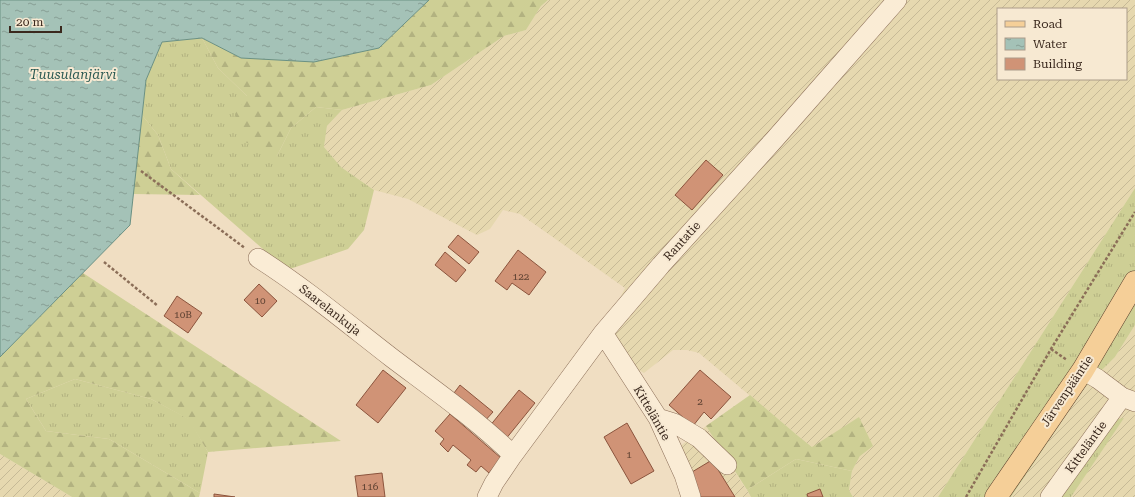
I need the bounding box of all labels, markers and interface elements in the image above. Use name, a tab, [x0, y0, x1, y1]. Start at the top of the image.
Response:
scale bar	[10, 8, 61, 34]
legend	[997, 8, 1127, 80]
text: 20 m	[16, 15, 43, 29]
text: Road	[1033, 17, 1063, 31]
text: Water	[1033, 37, 1067, 51]
text: Building	[1033, 57, 1082, 71]
water label: Tuusulanjärvi	[30, 67, 116, 82]
street label: Rantatie	[661, 218, 704, 264]
house number: 122	[513, 271, 530, 282]
street label: Saarelankuja	[296, 282, 364, 339]
house number: 10	[254, 295, 266, 306]
house number: 10B	[174, 309, 192, 320]
street label: Järvenpääntie	[1038, 353, 1096, 429]
street label: Kitteläntie	[631, 383, 673, 443]
house number: 2	[697, 396, 703, 407]
street label: Kitteläntie	[1062, 418, 1110, 476]
house number: 1	[626, 449, 632, 460]
house number: 116	[362, 481, 379, 492]

